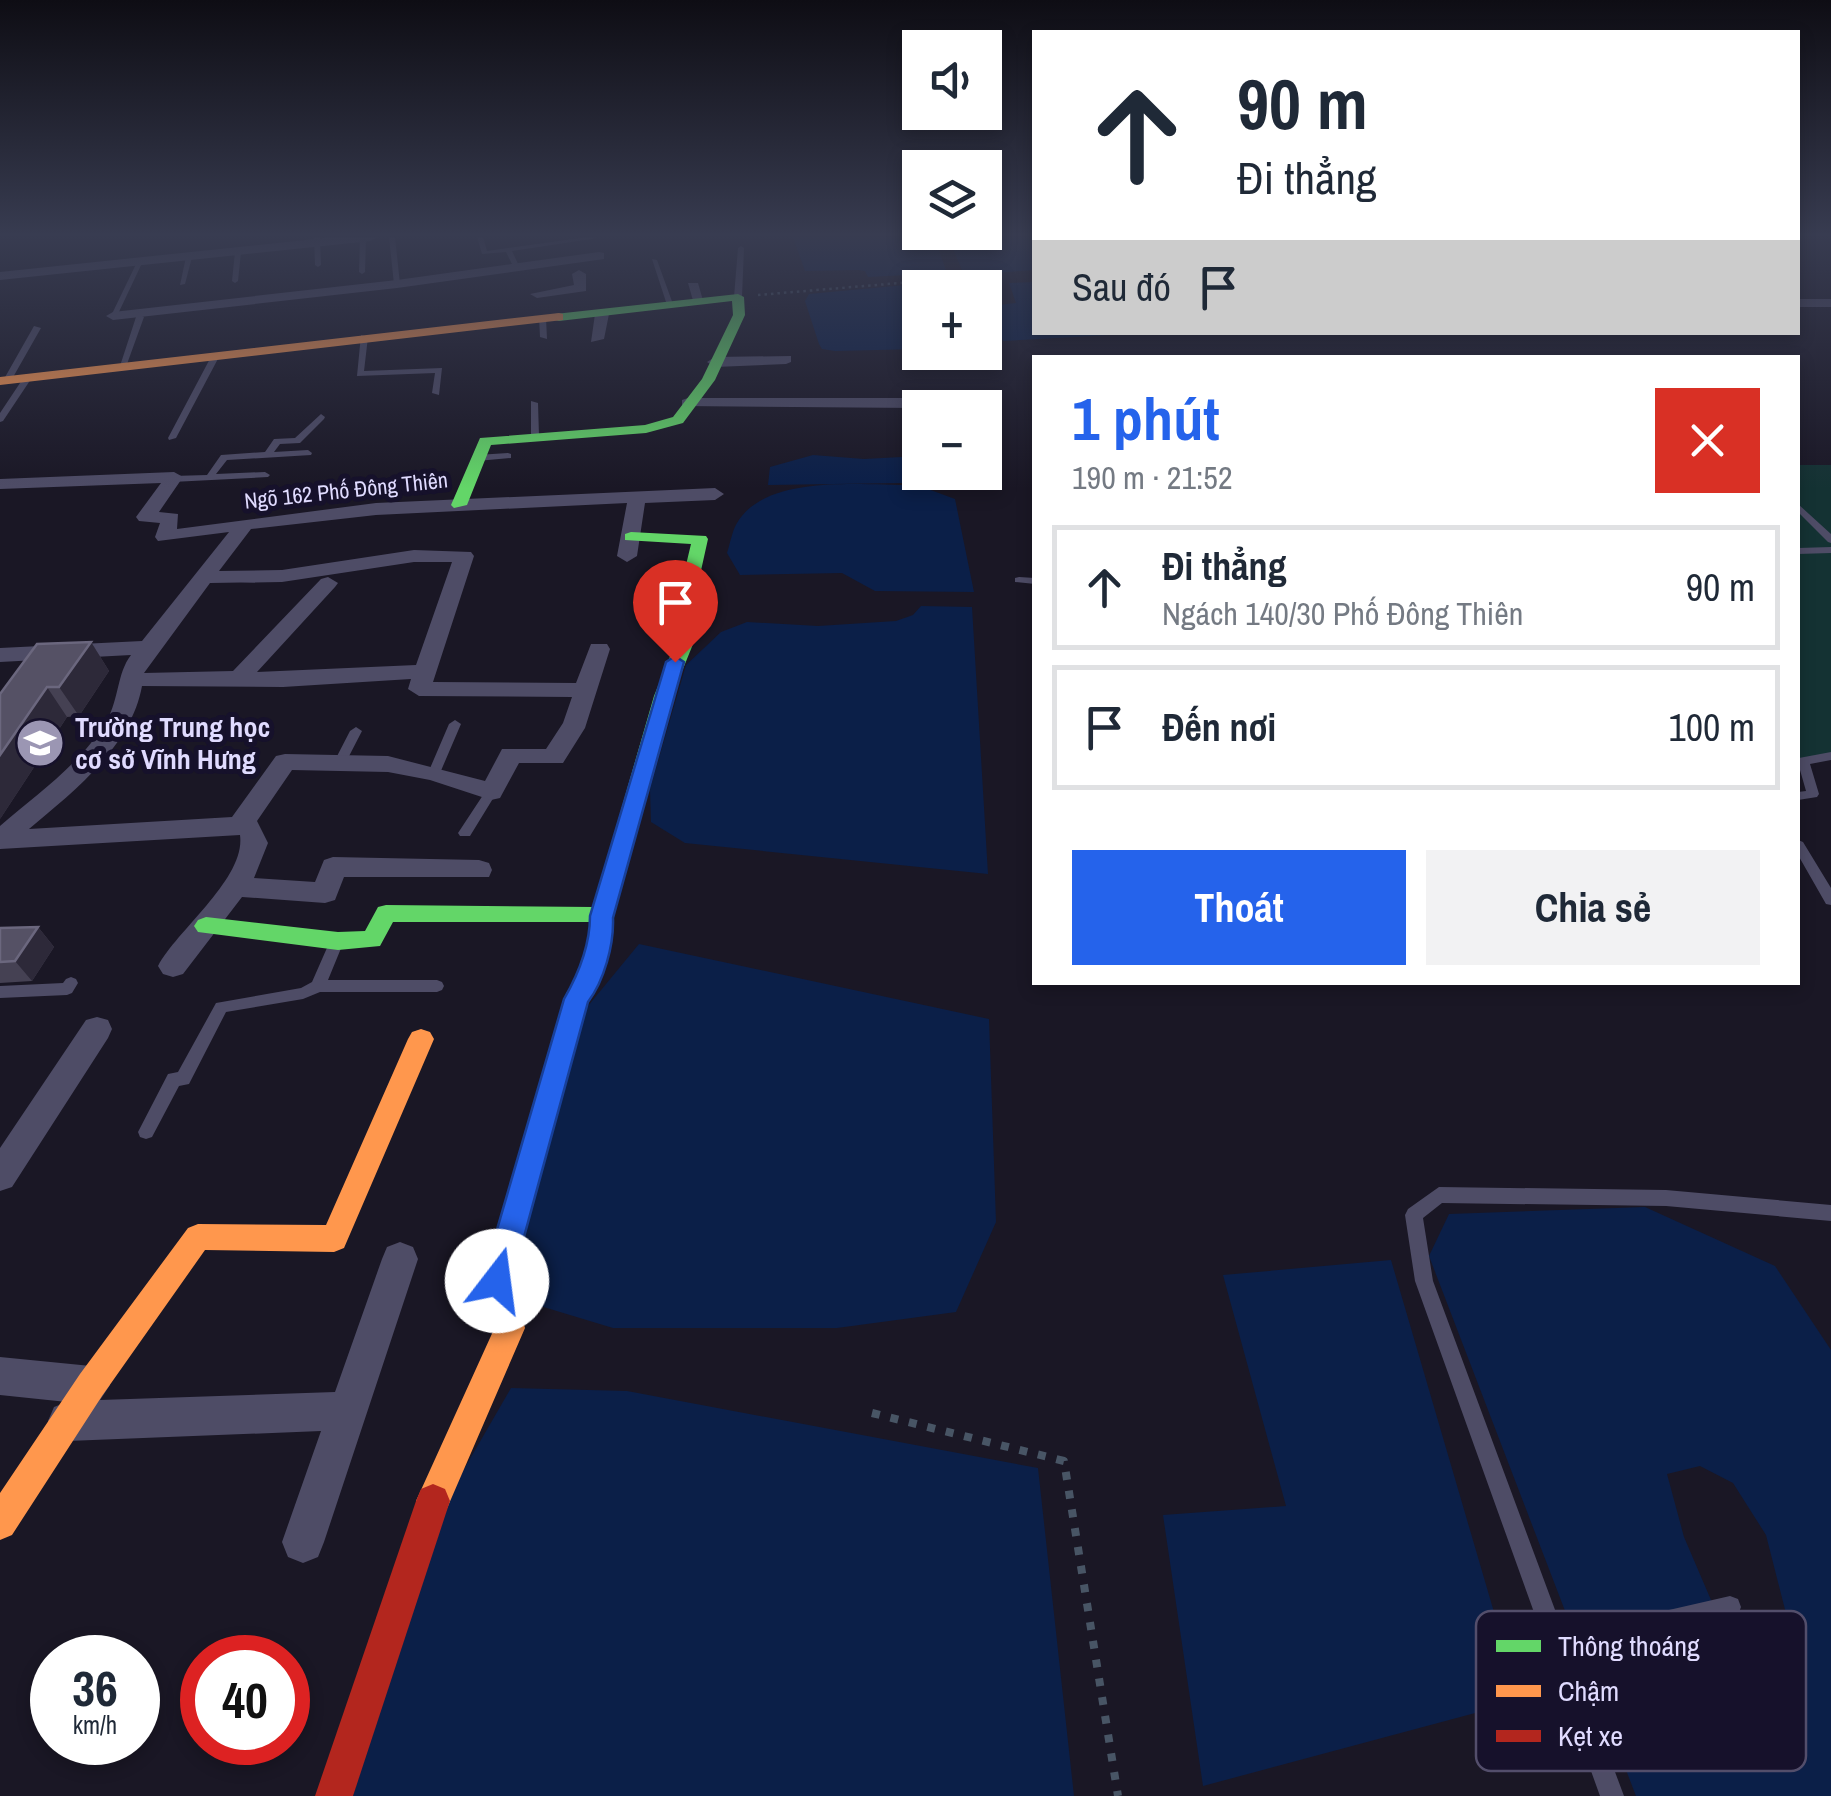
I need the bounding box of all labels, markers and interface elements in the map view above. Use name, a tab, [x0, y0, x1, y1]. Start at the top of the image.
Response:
map controls	[902, 30, 1002, 490]
button: sound	[902, 30, 1002, 130]
text: 90 m	[1237, 57, 1368, 151]
icon: ahead	[1072, 70, 1202, 200]
text: Đi thẳng	[1237, 147, 1377, 208]
button: layers	[902, 150, 1002, 250]
icon: arrive	[1191, 260, 1246, 315]
text: Sau đó	[1072, 262, 1171, 313]
button: +	[902, 270, 1002, 370]
text: 1 phút	[1072, 378, 1220, 459]
button: close	[1655, 388, 1760, 493]
button: −	[902, 390, 1002, 490]
text: 190 m · 21:52	[1072, 456, 1232, 499]
street label: Ngõ 162 Phố Đông Thiên	[243, 464, 449, 516]
text: Đi thẳng	[1162, 541, 1287, 592]
pin	[633, 560, 718, 663]
icon: ahead	[1077, 560, 1132, 615]
text: 90 m	[1686, 562, 1755, 613]
icon: arrive	[648, 575, 703, 630]
text: Ngách 140/30 Phố Đông Thiên	[1162, 592, 1523, 635]
icon: arrive	[1077, 700, 1132, 755]
text: Đến nơi	[1162, 702, 1276, 753]
text: 100 m	[1668, 702, 1755, 753]
place label: Trường Trung học cơ sở Vĩnh Hưng	[75, 708, 270, 778]
school or university icon: Trường Trung học cơ sở Vĩnh Hưng	[14, 717, 66, 769]
button: Thoát	[1072, 850, 1406, 965]
button: Chia sẻ	[1426, 850, 1760, 965]
position arrow	[445, 1229, 549, 1333]
legend	[1476, 1611, 1806, 1771]
text: Thông thoáng	[1558, 1627, 1700, 1665]
speed limit sign: 40	[180, 1635, 310, 1765]
text: 36	[72, 1654, 118, 1722]
text: Chậm	[1558, 1672, 1619, 1710]
text: km/h	[73, 1708, 117, 1742]
text: Kẹt xe	[1558, 1717, 1623, 1755]

